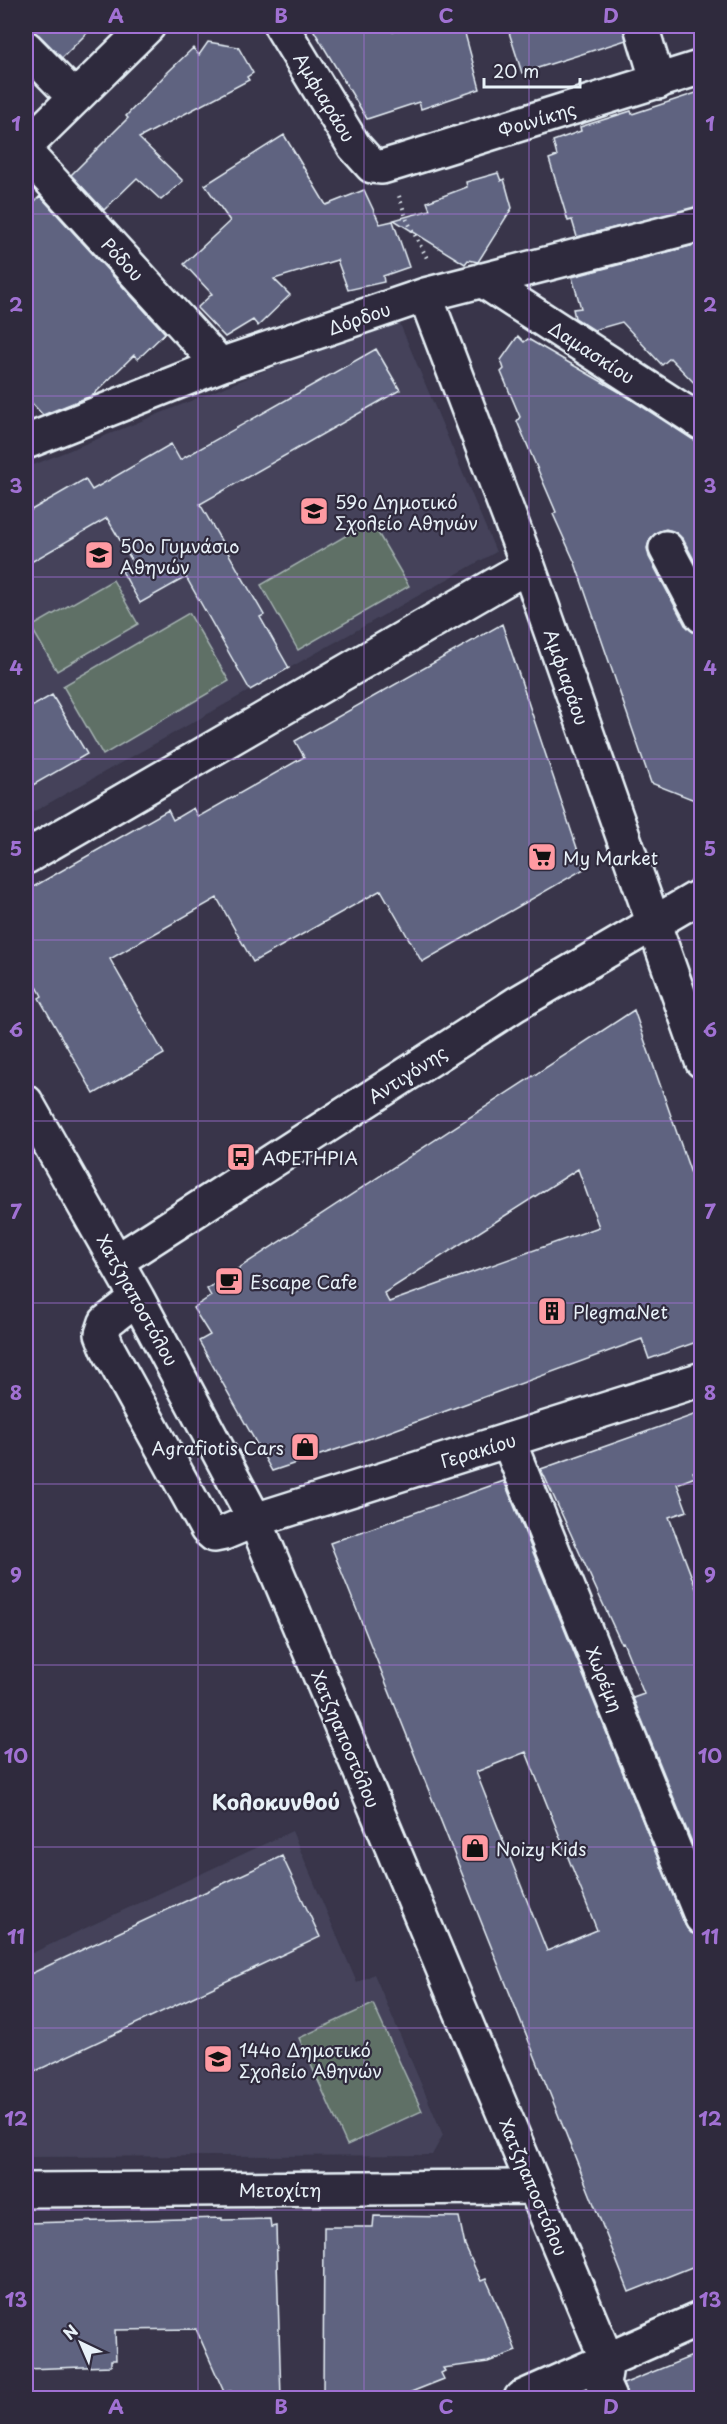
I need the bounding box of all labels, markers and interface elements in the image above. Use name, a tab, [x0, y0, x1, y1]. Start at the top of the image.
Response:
text: A	[108, 0, 124, 30]
text: B	[274, 0, 288, 30]
text: C	[438, 0, 454, 30]
text: D	[603, 0, 619, 30]
street label: Αμφιαράου	[288, 47, 362, 147]
scale bar	[484, 51, 580, 89]
text: 20 m	[493, 57, 539, 84]
street label: Φοινίκης	[495, 94, 579, 144]
text: 1	[11, 108, 21, 138]
text: 1	[705, 108, 715, 138]
street label: Ρόδου	[96, 231, 150, 287]
text: 2	[9, 289, 23, 319]
text: 2	[703, 289, 717, 319]
street label: Δόρδου	[324, 295, 394, 341]
street label: Δαμασκίου	[544, 314, 640, 390]
text: 3	[9, 470, 23, 500]
text: 3	[703, 470, 717, 500]
place label: 59ο Δημοτικό Σχολείο Αθηνών	[335, 488, 478, 536]
school or university icon: 59ο Δημοτικό Σχολείο Αθηνών	[298, 495, 330, 527]
place label: 50ο Γυμνάσιο Αθηνών	[120, 532, 239, 580]
school or university icon: 50ο Γυμνάσιο Αθηνών	[83, 539, 115, 571]
street label: Αμφιαράου	[538, 625, 596, 729]
text: 4	[9, 652, 23, 682]
text: 4	[703, 652, 717, 682]
text: 5	[10, 833, 22, 863]
text: 5	[704, 833, 716, 863]
supermarket icon: My Market	[526, 841, 558, 873]
place label: My Market	[563, 844, 658, 871]
text: 6	[9, 1014, 23, 1044]
text: 6	[703, 1014, 717, 1044]
street label: Αντιγόνης	[362, 1038, 452, 1110]
bus stop icon: ΑΦΕΤΗΡΙΑ	[225, 1141, 257, 1173]
place label: ΑΦΕΤΗΡΙΑ	[262, 1144, 358, 1171]
text: 7	[10, 1196, 22, 1226]
text: 7	[704, 1196, 716, 1226]
street label: Χατζηαποστόλου	[91, 1229, 185, 1371]
cafe icon: Escape Cafe	[213, 1265, 245, 1297]
place label: Escape Cafe	[250, 1268, 357, 1295]
building icon: PlegmaNet	[536, 1295, 568, 1327]
place label: PlegmaNet	[573, 1298, 668, 1325]
text: 8	[10, 1377, 22, 1407]
text: 8	[704, 1377, 716, 1407]
street label: Γερακίου	[437, 1426, 519, 1474]
shop icon: Agrafiotis Cars	[289, 1431, 321, 1463]
place label: Agrafiotis Cars	[151, 1434, 284, 1461]
text: 9	[10, 1559, 22, 1589]
text: 9	[704, 1559, 716, 1589]
street label: Χωρέμη	[580, 1642, 630, 1716]
street label: Χατζηαποστόλου	[305, 1666, 387, 1812]
text: 10	[4, 1740, 28, 1770]
text: 10	[698, 1740, 722, 1770]
district label: Κολοκυνθού	[212, 1785, 340, 1817]
shop icon: Noizy Kids	[459, 1832, 491, 1864]
place label: Noizy Kids	[496, 1835, 586, 1862]
text: 11	[7, 1921, 25, 1951]
text: 11	[701, 1921, 719, 1951]
place label: 144ο Δημοτικό Σχολείο Αθηνών	[239, 2036, 382, 2084]
school or university icon: 144ο Δημοτικό Σχολείο Αθηνών	[202, 2043, 234, 2075]
text: 12	[4, 2103, 28, 2133]
text: 12	[698, 2103, 722, 2133]
street label: Χατζηαποστόλου	[493, 2114, 575, 2260]
street label: Μετοχίτη	[239, 2176, 321, 2203]
text: 13	[5, 2284, 27, 2314]
text: 13	[699, 2284, 721, 2314]
north arrow	[51, 2313, 111, 2373]
text: N	[57, 2318, 83, 2345]
text: A	[108, 2391, 124, 2421]
text: B	[274, 2391, 288, 2421]
text: C	[438, 2391, 454, 2421]
text: D	[603, 2391, 619, 2421]

